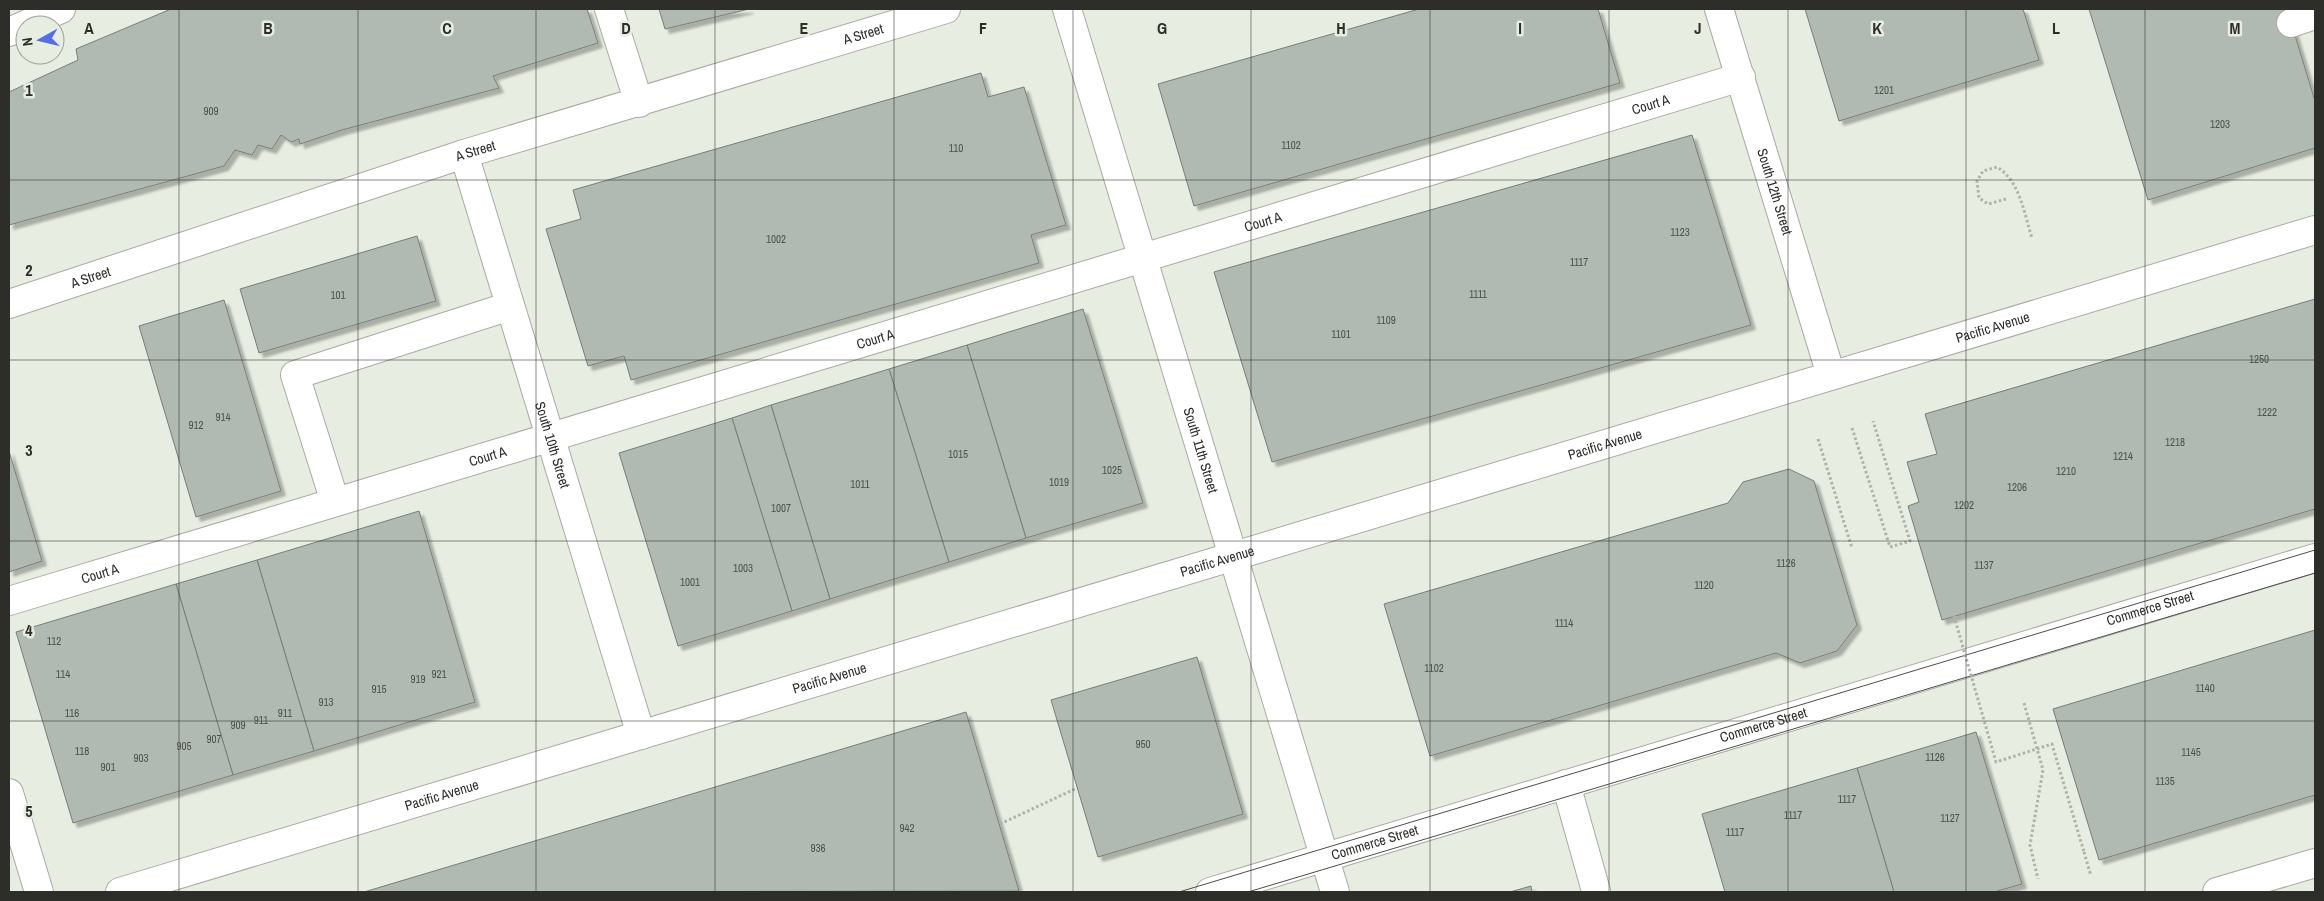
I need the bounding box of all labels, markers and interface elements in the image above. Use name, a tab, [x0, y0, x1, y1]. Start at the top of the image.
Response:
north arrow	[15, 15, 65, 65]
text: A	[84, 17, 94, 39]
text: B	[263, 17, 273, 39]
text: C	[442, 17, 452, 39]
text: D	[621, 17, 631, 39]
text: E	[800, 17, 809, 39]
text: F	[979, 17, 987, 39]
text: G	[1157, 17, 1167, 39]
text: H	[1336, 17, 1346, 39]
text: I	[1518, 17, 1522, 39]
text: J	[1694, 17, 1702, 39]
text: K	[1872, 17, 1882, 39]
text: L	[2052, 17, 2060, 39]
text: M	[2230, 17, 2241, 39]
street label: A Street	[840, 19, 885, 49]
text: N	[18, 36, 37, 47]
text: 1	[25, 79, 33, 101]
house number: 1201	[1874, 83, 1894, 97]
street label: Court A	[1630, 90, 1672, 119]
house number: 909	[203, 104, 219, 118]
house number: 1203	[2210, 117, 2230, 131]
street label: A Street	[452, 136, 498, 166]
house number: 1102	[1281, 138, 1301, 152]
house number: 110	[949, 141, 963, 155]
street label: South 12th Street	[1753, 146, 1797, 237]
street label: Court A	[1242, 207, 1284, 236]
house number: 1123	[1670, 225, 1690, 239]
house number: 1002	[766, 232, 786, 246]
house number: 1117	[1570, 255, 1588, 269]
text: 2	[25, 259, 33, 281]
street label: A Street	[67, 262, 113, 292]
house number: 1111	[1469, 287, 1487, 301]
house number: 101	[330, 288, 346, 302]
street label: Pacific Avenue	[1953, 308, 2032, 347]
house number: 1109	[1376, 313, 1396, 327]
street label: Court A	[854, 325, 896, 353]
house number: 1101	[1331, 327, 1351, 341]
house number: 1250	[2249, 352, 2269, 366]
street label: South 10th Street	[531, 399, 574, 490]
street label: South 11th Street	[1179, 405, 1222, 495]
house number: 1222	[2257, 405, 2277, 419]
house number: 914	[215, 410, 231, 424]
house number: 912	[188, 418, 204, 432]
street label: Pacific Avenue	[1566, 424, 1644, 464]
house number: 1218	[2165, 435, 2185, 449]
text: 3	[25, 439, 33, 461]
street label: Court A	[467, 442, 509, 470]
house number: 1015	[948, 447, 968, 461]
house number: 1214	[2113, 449, 2133, 463]
house number: 1025	[1102, 463, 1122, 477]
house number: 1210	[2056, 464, 2076, 478]
house number: 1019	[1049, 475, 1069, 489]
house number: 1011	[850, 477, 870, 491]
house number: 1206	[2007, 480, 2027, 494]
house number: 1202	[1954, 498, 1974, 512]
house number: 1007	[771, 501, 791, 515]
street label: Pacific Avenue	[1178, 541, 1256, 581]
house number: 1126	[1776, 556, 1796, 570]
house number: 1137	[1974, 558, 1994, 572]
street label: Court A	[79, 559, 121, 588]
house number: 1003	[733, 561, 753, 575]
house number: 1001	[680, 575, 700, 589]
house number: 1120	[1694, 578, 1714, 592]
street label: Commerce Street	[2104, 586, 2196, 630]
house number: 1114	[1555, 616, 1573, 630]
text: 4	[25, 619, 33, 641]
house number: 112	[47, 634, 61, 648]
street label: Pacific Avenue	[790, 658, 869, 698]
house number: 1102	[1424, 661, 1444, 675]
house number: 114	[56, 667, 70, 681]
house number: 921	[431, 667, 447, 681]
house number: 919	[410, 672, 426, 686]
house number: 1140	[2195, 681, 2215, 695]
house number: 915	[371, 682, 387, 696]
house number: 913	[318, 695, 334, 709]
street label: Commerce Street	[1718, 703, 1809, 746]
house number: 116	[65, 706, 79, 720]
house number: 911	[278, 706, 292, 720]
house number: 911	[254, 713, 268, 727]
house number: 909	[230, 718, 246, 732]
house number: 907	[206, 732, 222, 746]
house number: 950	[1135, 737, 1151, 751]
house number: 905	[176, 739, 192, 753]
house number: 118	[75, 744, 89, 758]
house number: 1145	[2181, 745, 2201, 759]
house number: 1126	[1925, 750, 1945, 764]
house number: 903	[133, 751, 149, 765]
house number: 901	[100, 760, 116, 774]
house number: 1135	[2155, 774, 2175, 788]
street label: Pacific Avenue	[402, 775, 481, 815]
house number: 1117	[1838, 792, 1856, 806]
text: 5	[25, 800, 33, 822]
house number: 1117	[1784, 808, 1802, 822]
house number: 1127	[1940, 811, 1960, 825]
house number: 942	[899, 821, 915, 835]
street label: Commerce Street	[1329, 821, 1420, 864]
house number: 1117	[1726, 825, 1744, 839]
house number: 936	[810, 841, 826, 855]

